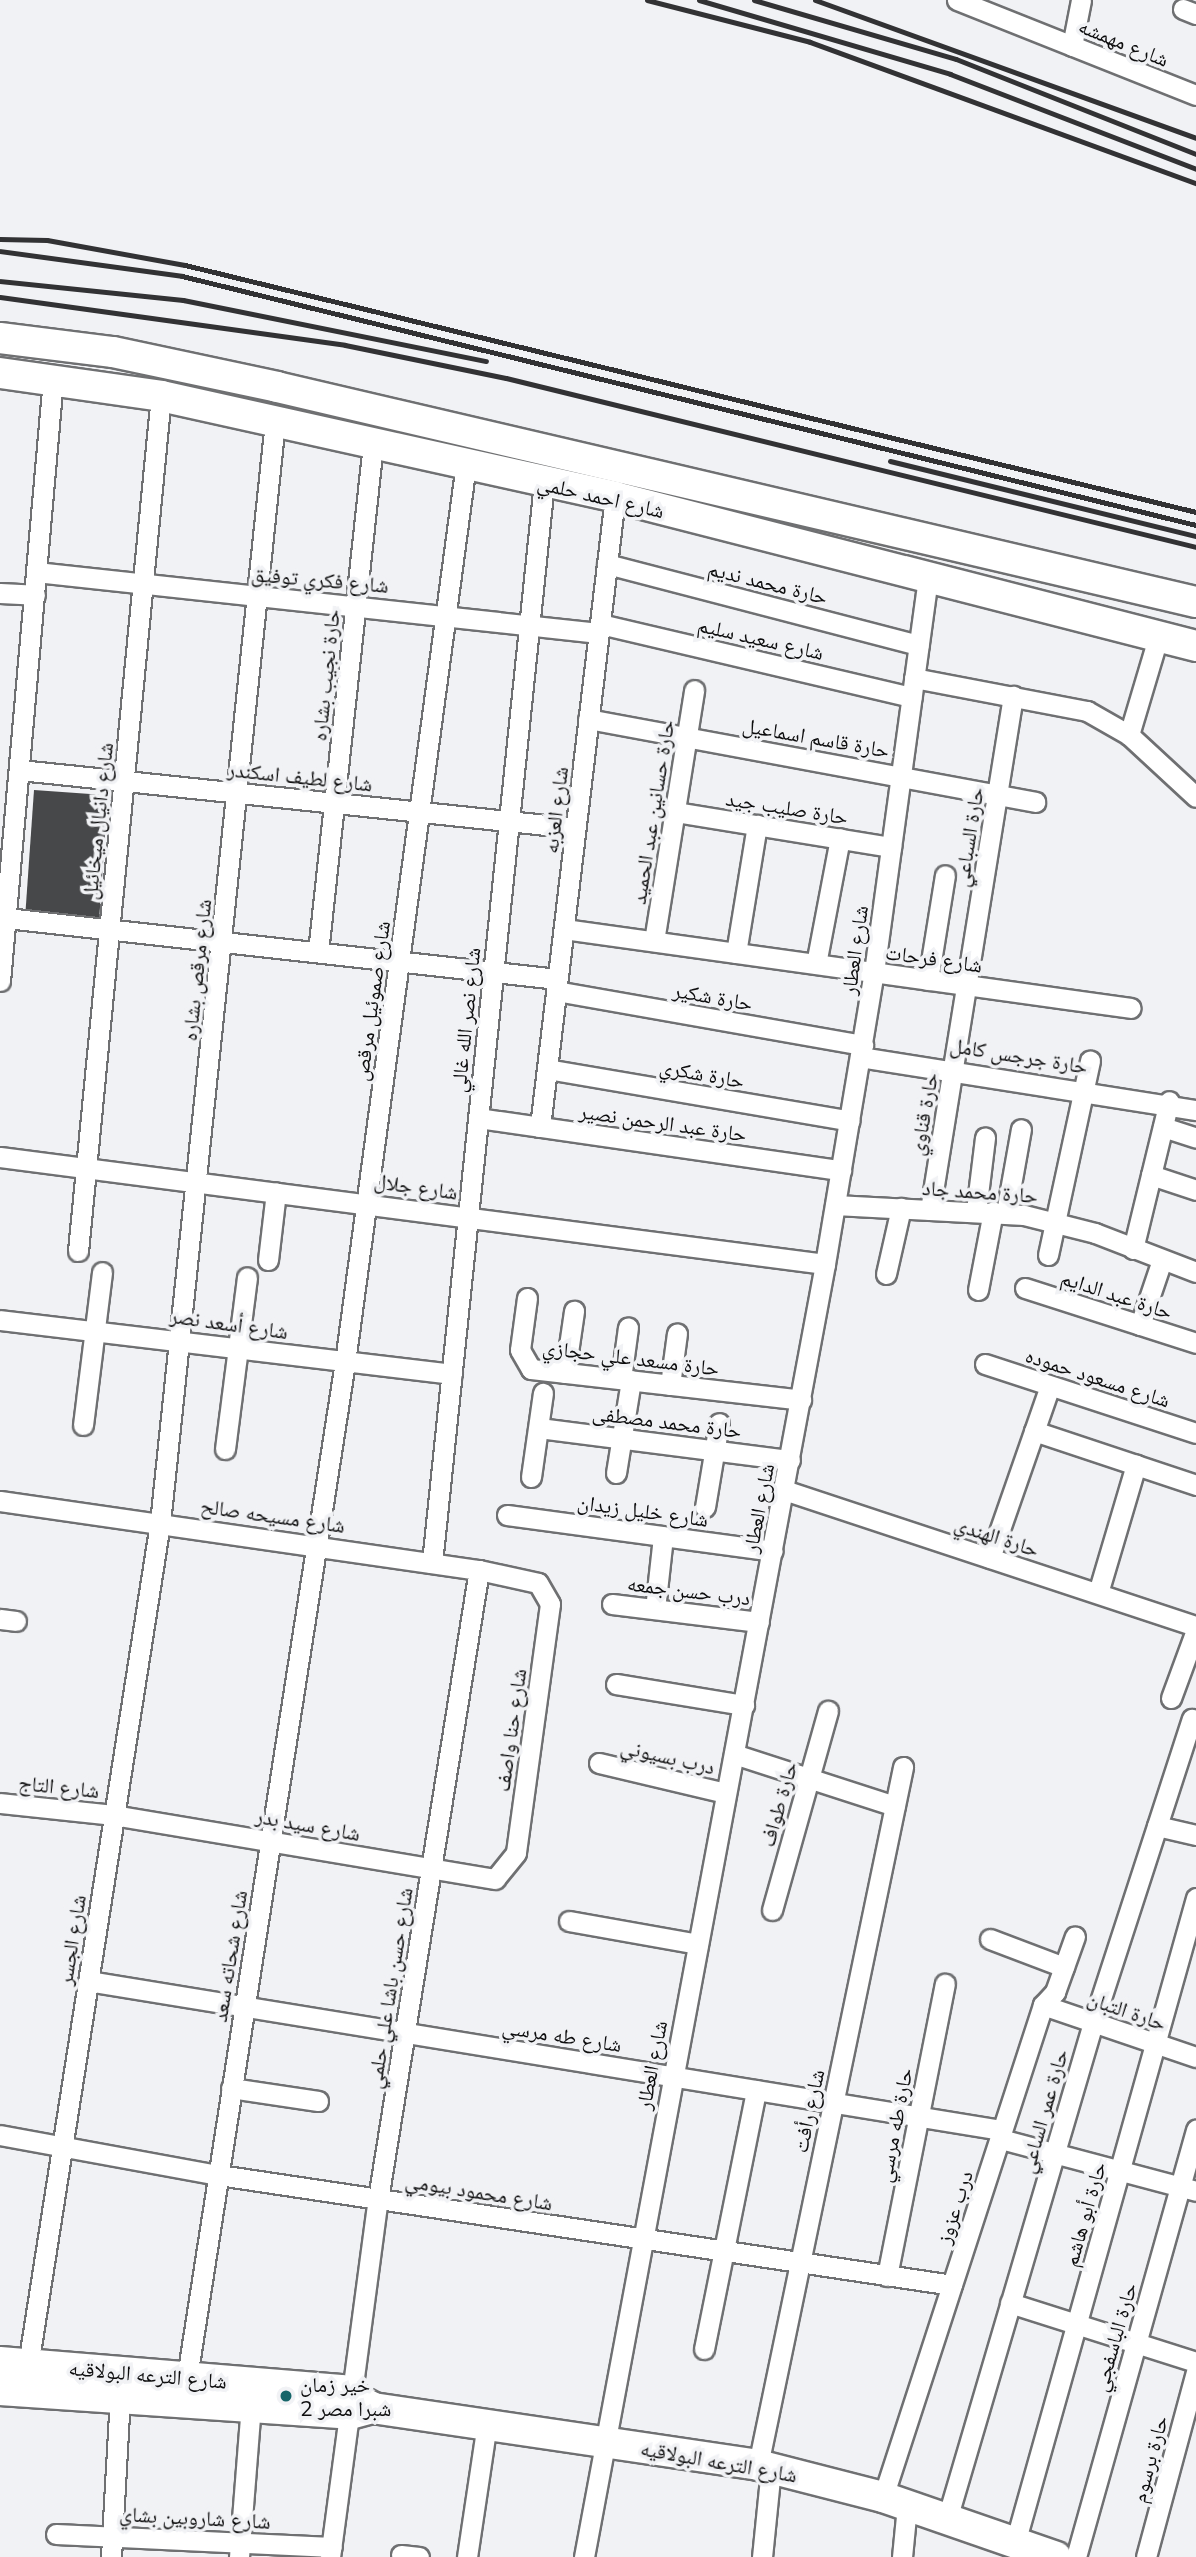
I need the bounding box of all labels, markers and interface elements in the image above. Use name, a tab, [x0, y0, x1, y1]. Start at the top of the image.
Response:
street label: شارع مهمشه	[1075, 13, 1173, 71]
street label: شارع احمد حلمي	[535, 469, 667, 523]
street label: حارة محمد نديم	[706, 555, 830, 609]
street label: شارع فكري توفيق	[250, 560, 390, 598]
street label: حارة نجيب بشاره	[306, 608, 344, 742]
street label: شارع سعيد سليم	[696, 611, 826, 665]
street label: حارة قاسم اسماعيل	[741, 712, 891, 762]
street label: حارة حسانين عبد الحميد	[625, 718, 679, 906]
street label: شارع دانيال ميخائيل	[76, 741, 118, 901]
street label: شارع لطيف اسكندر	[226, 756, 374, 796]
street label: شارع العزبه	[537, 765, 573, 855]
street label: حارة صليب جيد	[724, 785, 850, 829]
street label: حارة السباعي	[948, 785, 988, 889]
street label: شارع مرقص بشاره	[176, 898, 216, 1042]
street label: شارع العطار	[835, 904, 873, 996]
street label: شارع صموئيل مرقص	[347, 919, 395, 1083]
street label: شارع فرحات	[884, 939, 984, 977]
street label: شارع نصر الله غالي	[445, 946, 485, 1094]
street label: حارة شكير	[671, 977, 755, 1015]
street label: حارة جرجس كامل	[948, 1032, 1090, 1078]
street label: حارة شكري	[658, 1053, 746, 1093]
street label: حارة قناوي	[903, 1071, 943, 1157]
street label: حارة عبد الرحمن نصير	[578, 1098, 748, 1146]
street label: شارع جلال	[373, 1168, 459, 1204]
street label: حارة محمد جاد	[921, 1174, 1039, 1208]
street label: حارة عبد الدايم	[1058, 1264, 1176, 1324]
street label: شارع أسعد نصر	[168, 1302, 290, 1344]
street label: حارة مسعد علي حجازي	[541, 1334, 721, 1380]
street label: شارع مسعود حموده	[1022, 1342, 1174, 1412]
street label: حارة محمد مصطفى	[591, 1399, 743, 1443]
street label: شارع العطار	[737, 1461, 779, 1555]
street label: شارع خليل زيدان	[576, 1488, 710, 1532]
street label: شارع مسيحه صالح	[199, 1492, 347, 1538]
street label: حارة الهندي	[952, 1511, 1042, 1561]
street label: درب حسن جمعه	[626, 1570, 752, 1610]
street label: شارع حنا واصف	[489, 1667, 531, 1793]
street label: درب بسيوني	[619, 1733, 717, 1779]
street label: حارة طواف	[754, 1759, 802, 1849]
street label: شارع التاج	[17, 1769, 101, 1803]
street label: شارع سيد بدر	[254, 1802, 362, 1846]
street label: شارع حسن باشا علي حلمي	[361, 1886, 417, 2090]
street label: شارع شحاته سعد	[206, 1888, 252, 2024]
street label: شارع الجسر	[51, 1893, 91, 1987]
street label: حارة التبان	[1084, 1985, 1170, 2035]
street label: شارع طه مرسي	[501, 2013, 623, 2057]
street label: شارع العطار	[630, 2018, 672, 2112]
street label: حارة عمر الساعي	[1013, 2046, 1073, 2176]
street label: حارة طه مرسي	[871, 2066, 917, 2184]
street label: شارع رأفت	[787, 2067, 829, 2155]
street label: حارة أبو هاشم	[1057, 2159, 1111, 2269]
street label: شارع محمود بيومي	[404, 2167, 554, 2215]
street label: درب عزوز	[930, 2167, 978, 2247]
street label: حارة الباسفجي	[1086, 2280, 1142, 2394]
street label: شارع الترعه البولاقيه	[68, 2355, 228, 2393]
place label: خير زمان شبرا مصر 2	[300, 2371, 391, 2421]
marker: خير زمان شبرا مصر 2	[278, 2388, 294, 2404]
street label: حارة برسوم	[1125, 2413, 1173, 2505]
street label: شارع الترعه البولاقيه	[639, 2435, 799, 2487]
street label: شارع شاروبين بشاي	[119, 2500, 271, 2534]

